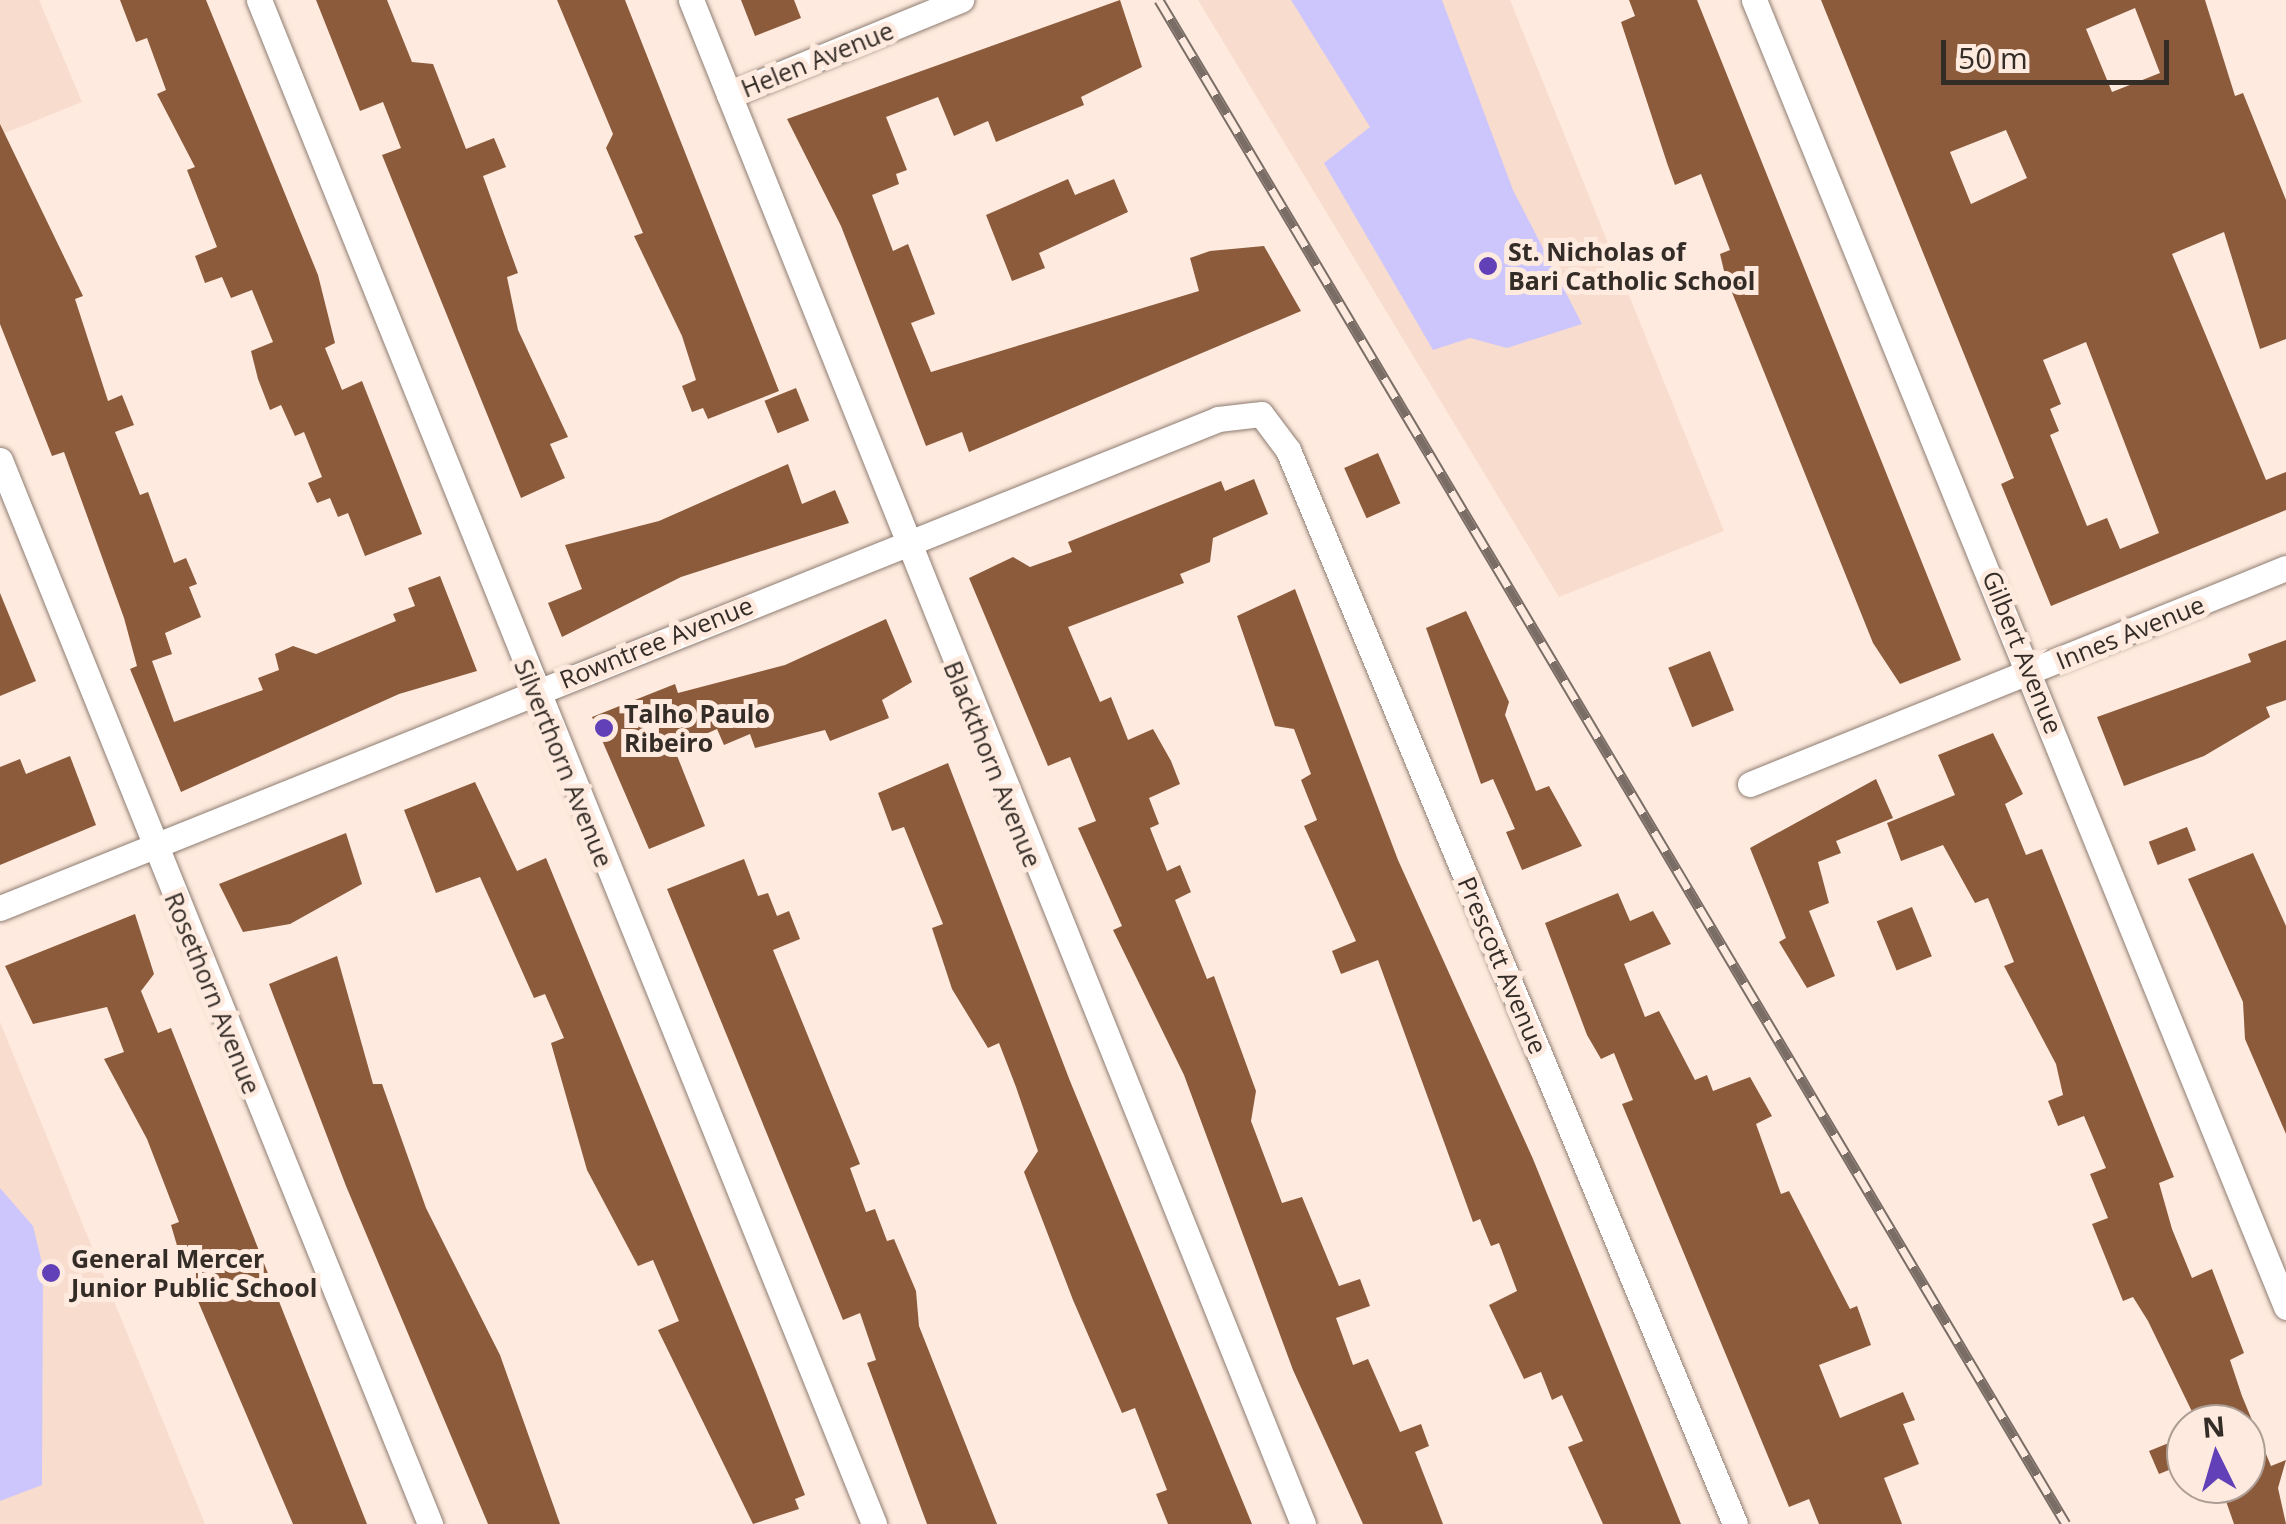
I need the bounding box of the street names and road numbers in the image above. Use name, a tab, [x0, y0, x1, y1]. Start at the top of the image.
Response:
street label: Helen Avenue	[736, 15, 898, 103]
street label: Gilbert Avenue	[1977, 566, 2069, 738]
street label: Innes Avenue	[2052, 589, 2208, 675]
street label: Rowntree Avenue	[555, 590, 757, 694]
street label: Silverthorn Avenue	[509, 655, 619, 871]
street label: Blackthorn Avenue	[938, 656, 1048, 872]
street label: Prescott Avenue	[1452, 872, 1554, 1058]
street label: Rosethorn Avenue	[159, 888, 267, 1098]

